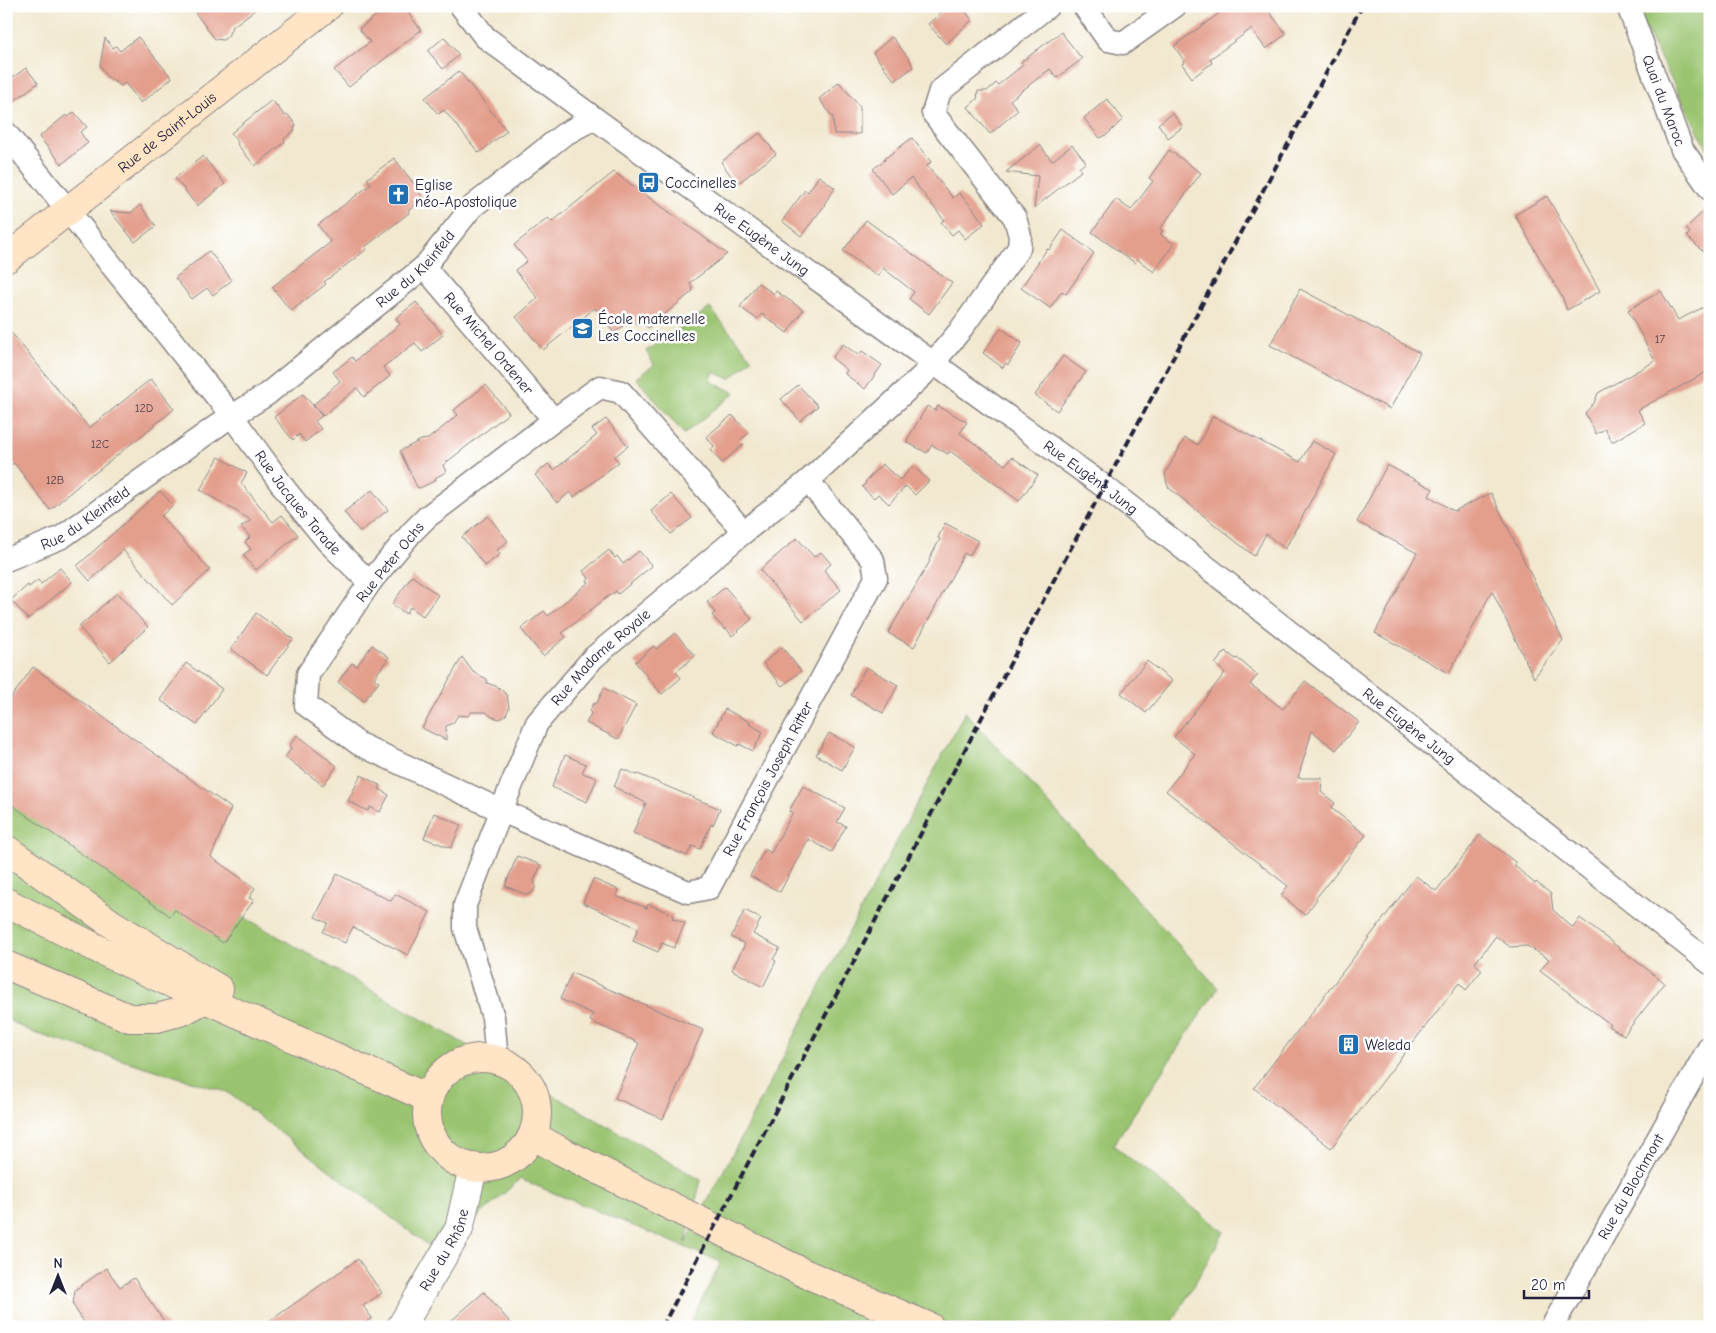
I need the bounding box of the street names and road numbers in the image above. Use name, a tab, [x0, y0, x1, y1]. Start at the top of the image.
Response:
street label: Quai du Maroc	[1638, 52, 1689, 149]
street label: Rue de Saint-Louis	[114, 88, 220, 177]
street label: Rue Eugène Jung	[711, 199, 813, 280]
street label: Rue du Kleinfeld	[372, 227, 459, 311]
street label: Rue Michel Ordener	[440, 288, 537, 398]
street label: Rue Eugène Jung	[1040, 437, 1141, 518]
street label: Rue Jacques Tarade	[251, 447, 345, 559]
street label: Rue du Kleinfeld	[38, 482, 133, 554]
street label: Rue Peter Ochs	[352, 518, 428, 606]
street label: Rue Madame Royale	[547, 605, 654, 709]
street label: Rue Eugène Jung	[1359, 684, 1459, 768]
street label: Rue François Joseph Ritter	[719, 698, 817, 859]
street label: Rue du Blochmont	[1594, 1130, 1668, 1243]
street label: Rue du Rhône	[416, 1207, 472, 1294]

